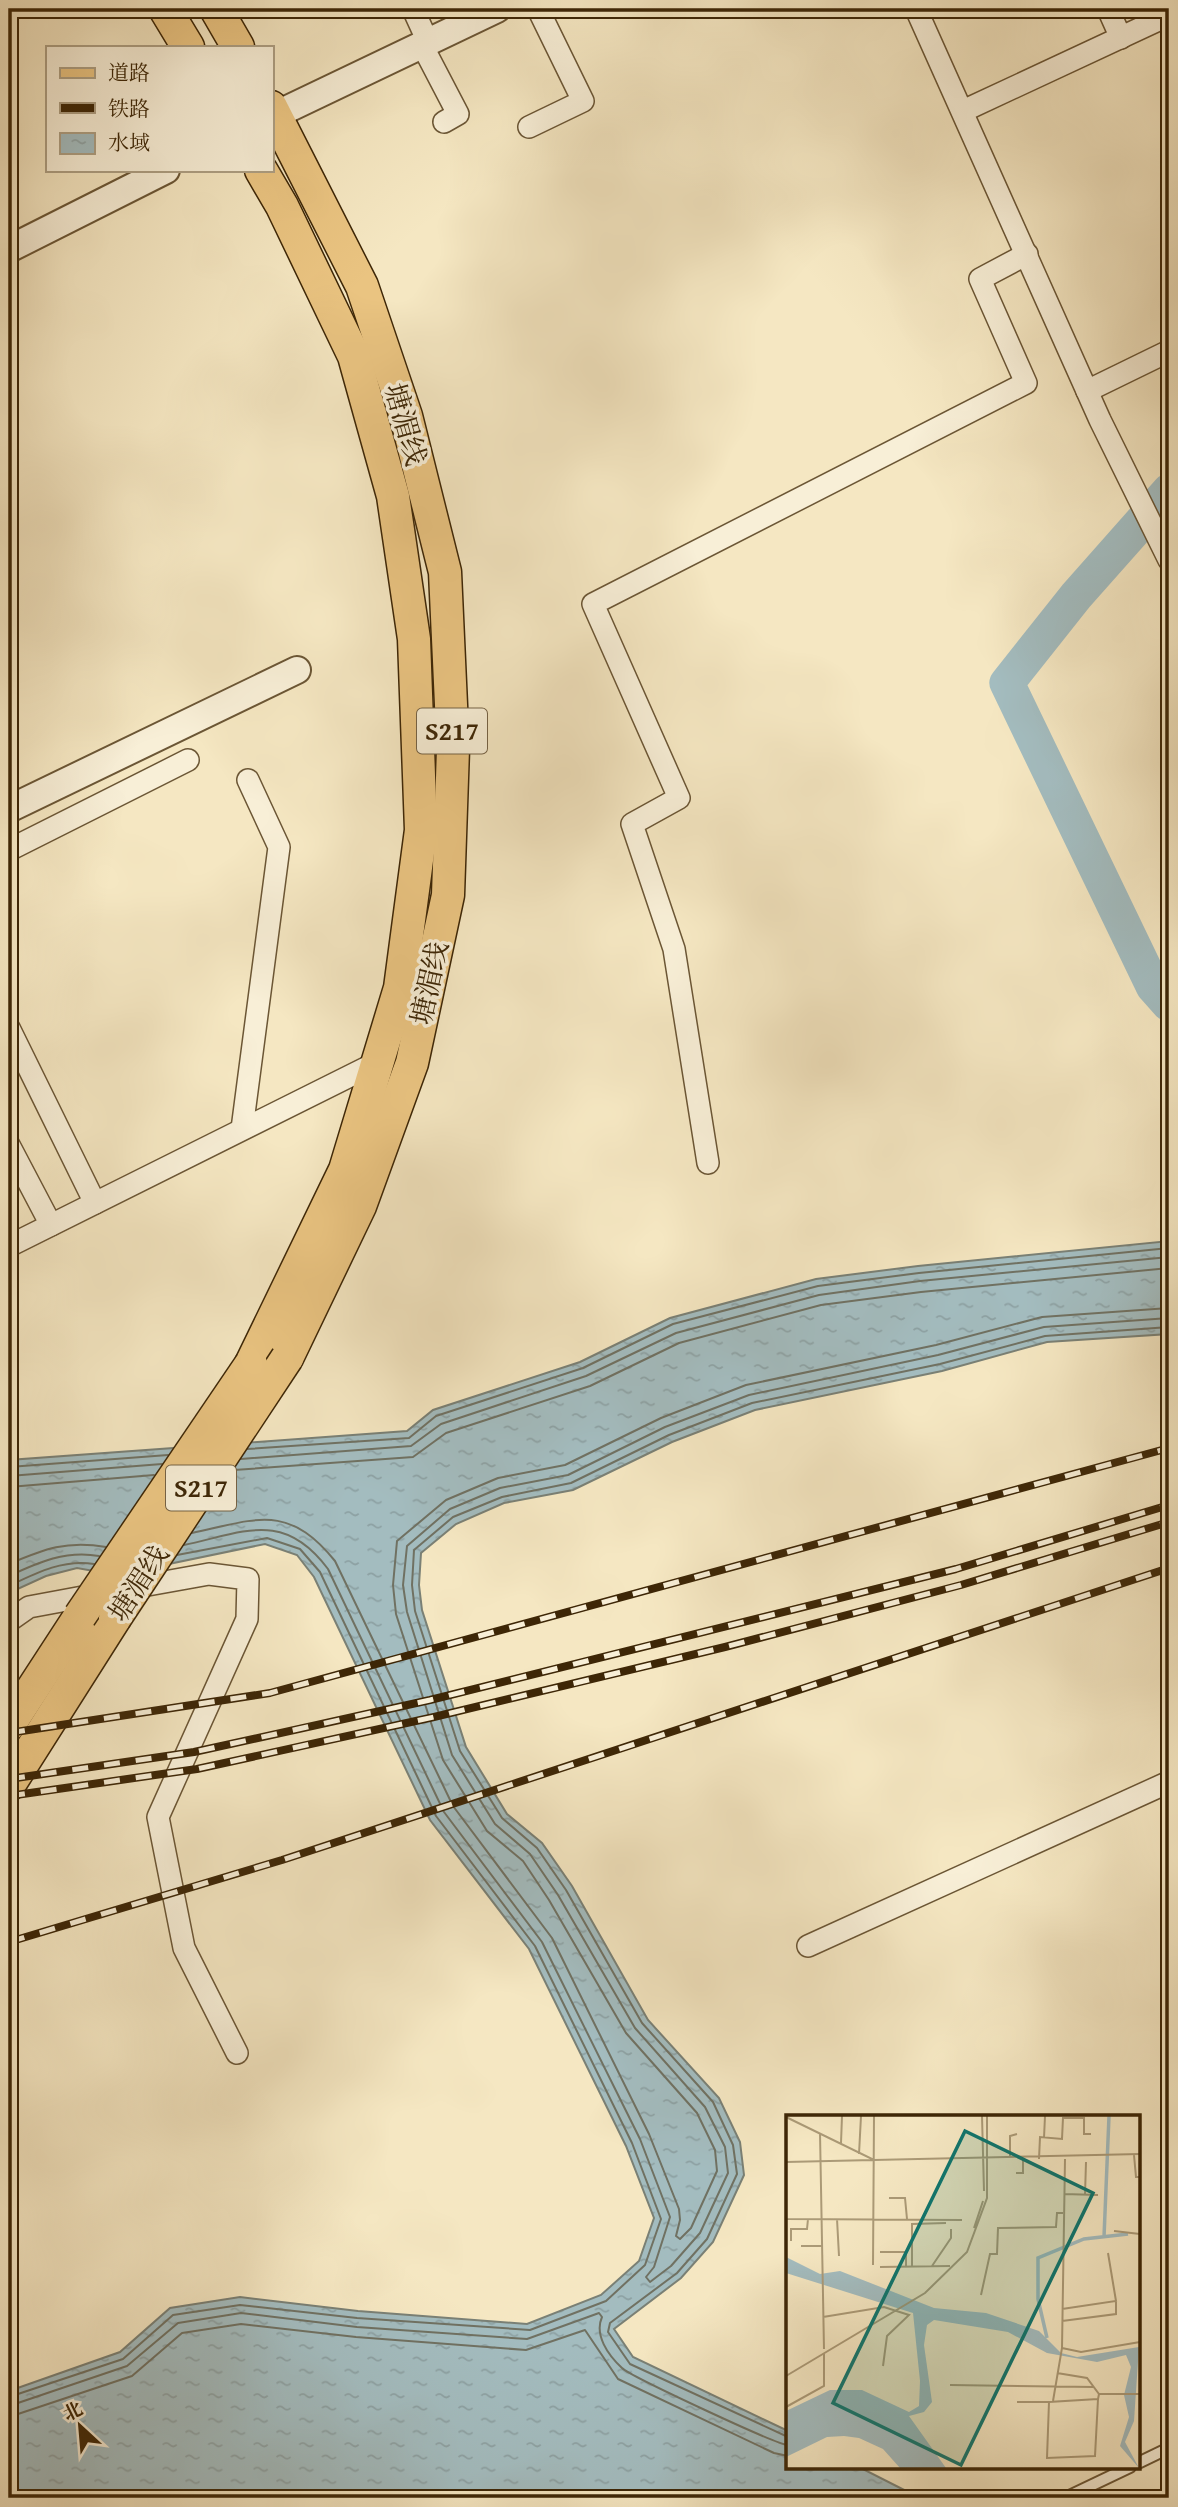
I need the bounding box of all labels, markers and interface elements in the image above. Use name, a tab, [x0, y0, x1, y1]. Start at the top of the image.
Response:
legend	[46, 46, 273, 172]
text: 道路	[108, 57, 150, 88]
text: 铁路	[108, 93, 150, 124]
text: 水域	[108, 127, 150, 158]
street label: 塘湄线	[375, 378, 438, 470]
road number: S217	[417, 708, 487, 754]
street label: 塘湄线	[400, 938, 457, 1028]
road number: S217	[166, 1466, 236, 1511]
street label: 塘湄线	[98, 1536, 178, 1629]
inset map	[786, 2115, 1140, 2468]
north arrow	[46, 2392, 116, 2462]
text: 北	[58, 2394, 87, 2427]

